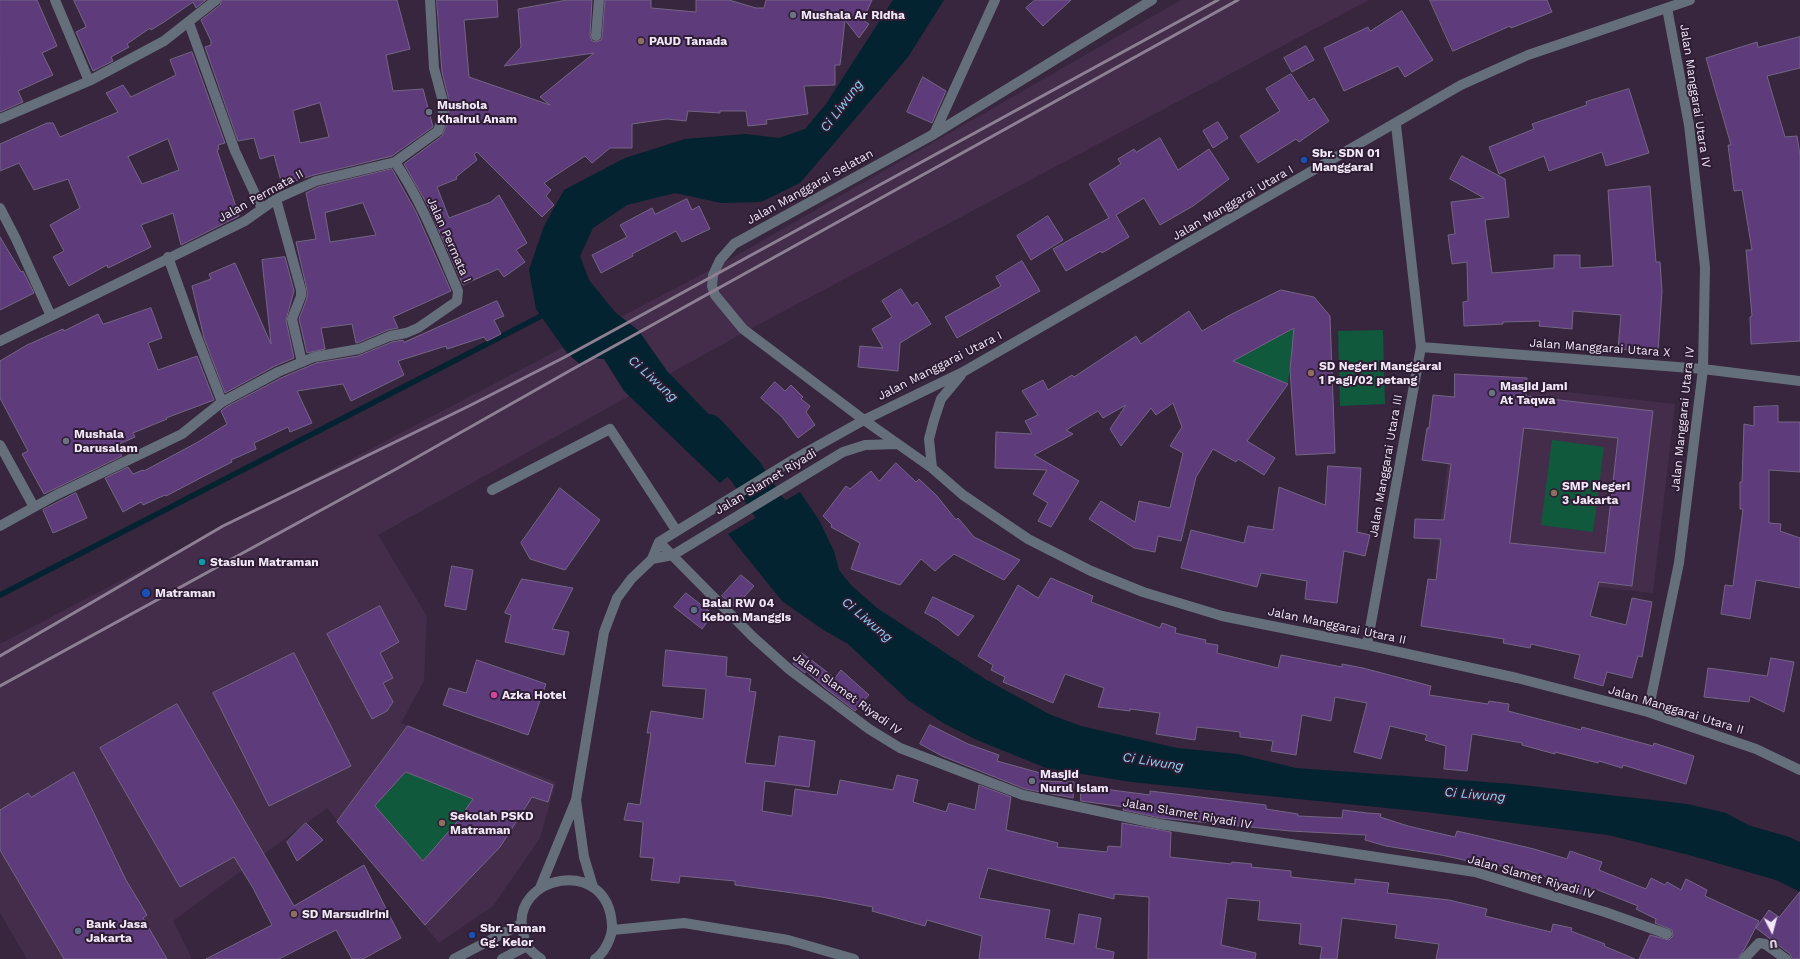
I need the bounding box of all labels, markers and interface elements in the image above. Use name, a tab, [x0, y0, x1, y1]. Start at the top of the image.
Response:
place label: Mushala Ar Ridha	[801, 8, 905, 22]
marker: Mushala Ar Ridha	[788, 10, 798, 20]
street label: Jalan Manggarai Utara IV	[1677, 23, 1713, 169]
place label: PAUD Tanada	[649, 34, 727, 48]
marker: PAUD Tanada	[636, 36, 646, 46]
water label: Ci Liwung	[817, 77, 867, 135]
place label: Mushola Khairul Anam	[437, 98, 517, 126]
marker: Mushola Khairul Anam	[424, 107, 434, 117]
street label: Jalan Manggarai Selatan	[744, 146, 876, 228]
place label: Sbr. SDN 01 Manggarai	[1312, 146, 1380, 174]
marker: Sbr. SDN 01 Manggarai	[1299, 155, 1309, 165]
street label: Jalan Manggarai Utara I	[1170, 162, 1296, 244]
street label: Jalan Permata II	[216, 167, 306, 225]
street label: Jalan Permata I	[424, 195, 474, 285]
street label: Jalan Manggarai Utara I	[875, 328, 1005, 404]
street label: Jalan Manggarai Utara X	[1529, 336, 1671, 360]
street label: Jalan Manggarai Utara IV	[1668, 346, 1698, 492]
water label: Ci Liwung	[625, 353, 681, 405]
place label: SD Negeri Manggarai 1 Pagi/02 petang	[1319, 359, 1442, 387]
marker: SD Negeri Manggarai 1 Pagi/02 petang	[1306, 368, 1316, 378]
place label: Masjid jami At Taqwa	[1500, 379, 1567, 407]
marker: Masjid jami At Taqwa	[1487, 388, 1497, 398]
street label: Jalan Manggarai Utara III	[1366, 394, 1406, 538]
place label: Mushala Darusalam	[74, 427, 138, 455]
marker: Mushala Darusalam	[61, 436, 71, 446]
street label: Jalan Slamet Riyadi	[713, 446, 819, 518]
place label: SMP Negeri 3 Jakarta	[1562, 479, 1630, 507]
marker: SMP Negeri 3 Jakarta	[1549, 488, 1559, 498]
place label: Stasiun Matraman	[210, 555, 319, 569]
marker: Stasiun Matraman	[197, 557, 207, 567]
place label: Matraman	[155, 586, 216, 600]
marker: Matraman	[140, 587, 152, 599]
water label: Ci Liwung	[838, 594, 896, 646]
place label: Balai RW 04 Kebon Manggis	[702, 596, 791, 624]
street label: Jalan Manggarai Utara II	[1266, 604, 1408, 648]
marker: Balai RW 04 Kebon Manggis	[689, 605, 699, 615]
street label: Jalan Slamet Riyadi IV	[790, 650, 904, 738]
street label: Jalan Manggarai Utara II	[1606, 682, 1746, 738]
place label: Azka Hotel	[502, 688, 566, 702]
marker: Azka Hotel	[489, 690, 499, 700]
water label: Ci Liwung	[1121, 749, 1185, 775]
place label: Masjid Nurul Islam	[1040, 767, 1109, 795]
marker: Masjid Nurul Islam	[1027, 776, 1037, 786]
water label: Ci Liwung	[1444, 785, 1506, 805]
street label: Jalan Slamet Riyadi IV	[1121, 796, 1253, 832]
place label: Sekolah PSKD Matraman	[450, 809, 534, 837]
marker: Sekolah PSKD Matraman	[437, 818, 447, 828]
street label: Jalan Slamet Riyadi IV	[1466, 852, 1596, 902]
place label: SD Marsudirini	[302, 907, 389, 921]
marker: SD Marsudirini	[289, 909, 299, 919]
north arrow	[1752, 911, 1792, 951]
place label: Bank Jasa Jakarta	[86, 917, 147, 945]
place label: Sbr. Taman Gg. Kelor	[480, 921, 546, 949]
marker: Bank Jasa Jakarta	[73, 926, 83, 936]
marker: Sbr. Taman Gg. Kelor	[467, 930, 477, 940]
text: U	[1769, 937, 1778, 950]

